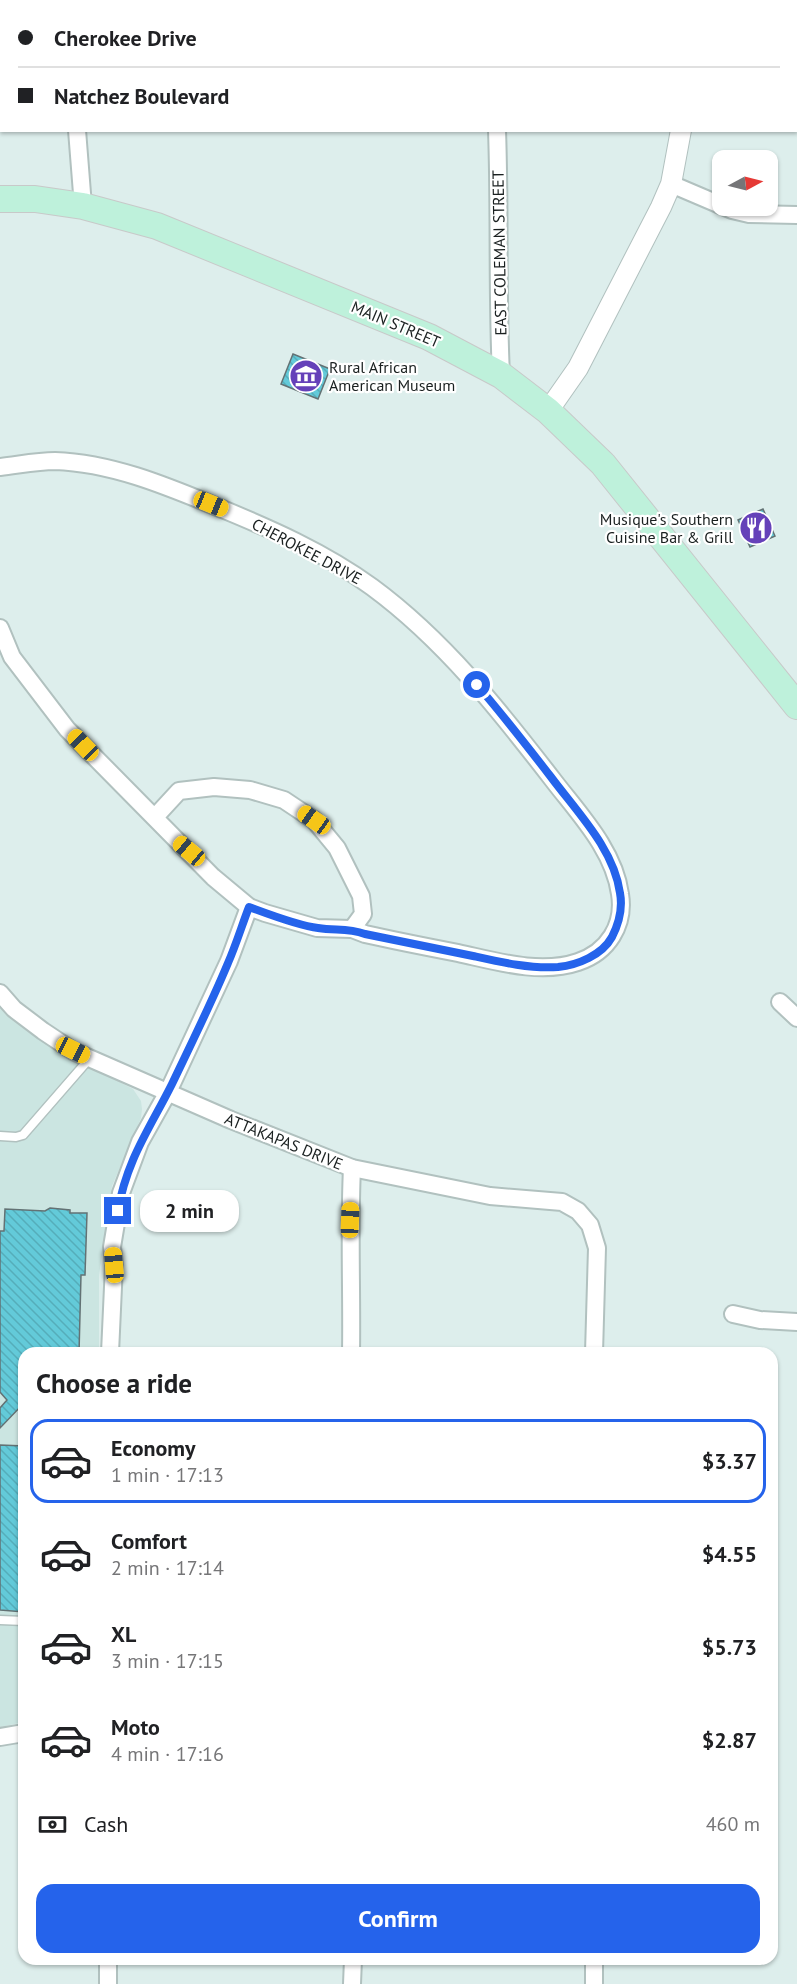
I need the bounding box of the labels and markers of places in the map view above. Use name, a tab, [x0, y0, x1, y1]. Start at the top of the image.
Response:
place label: Rural African American Museum	[329, 357, 455, 395]
museum icon: Rural African American Museum	[288, 358, 324, 394]
place label: Musique's Southern Cuisine Bar & Grill	[600, 509, 733, 547]
restaurant icon: Musique's Southern Cuisine Bar & Grill	[738, 510, 774, 546]

